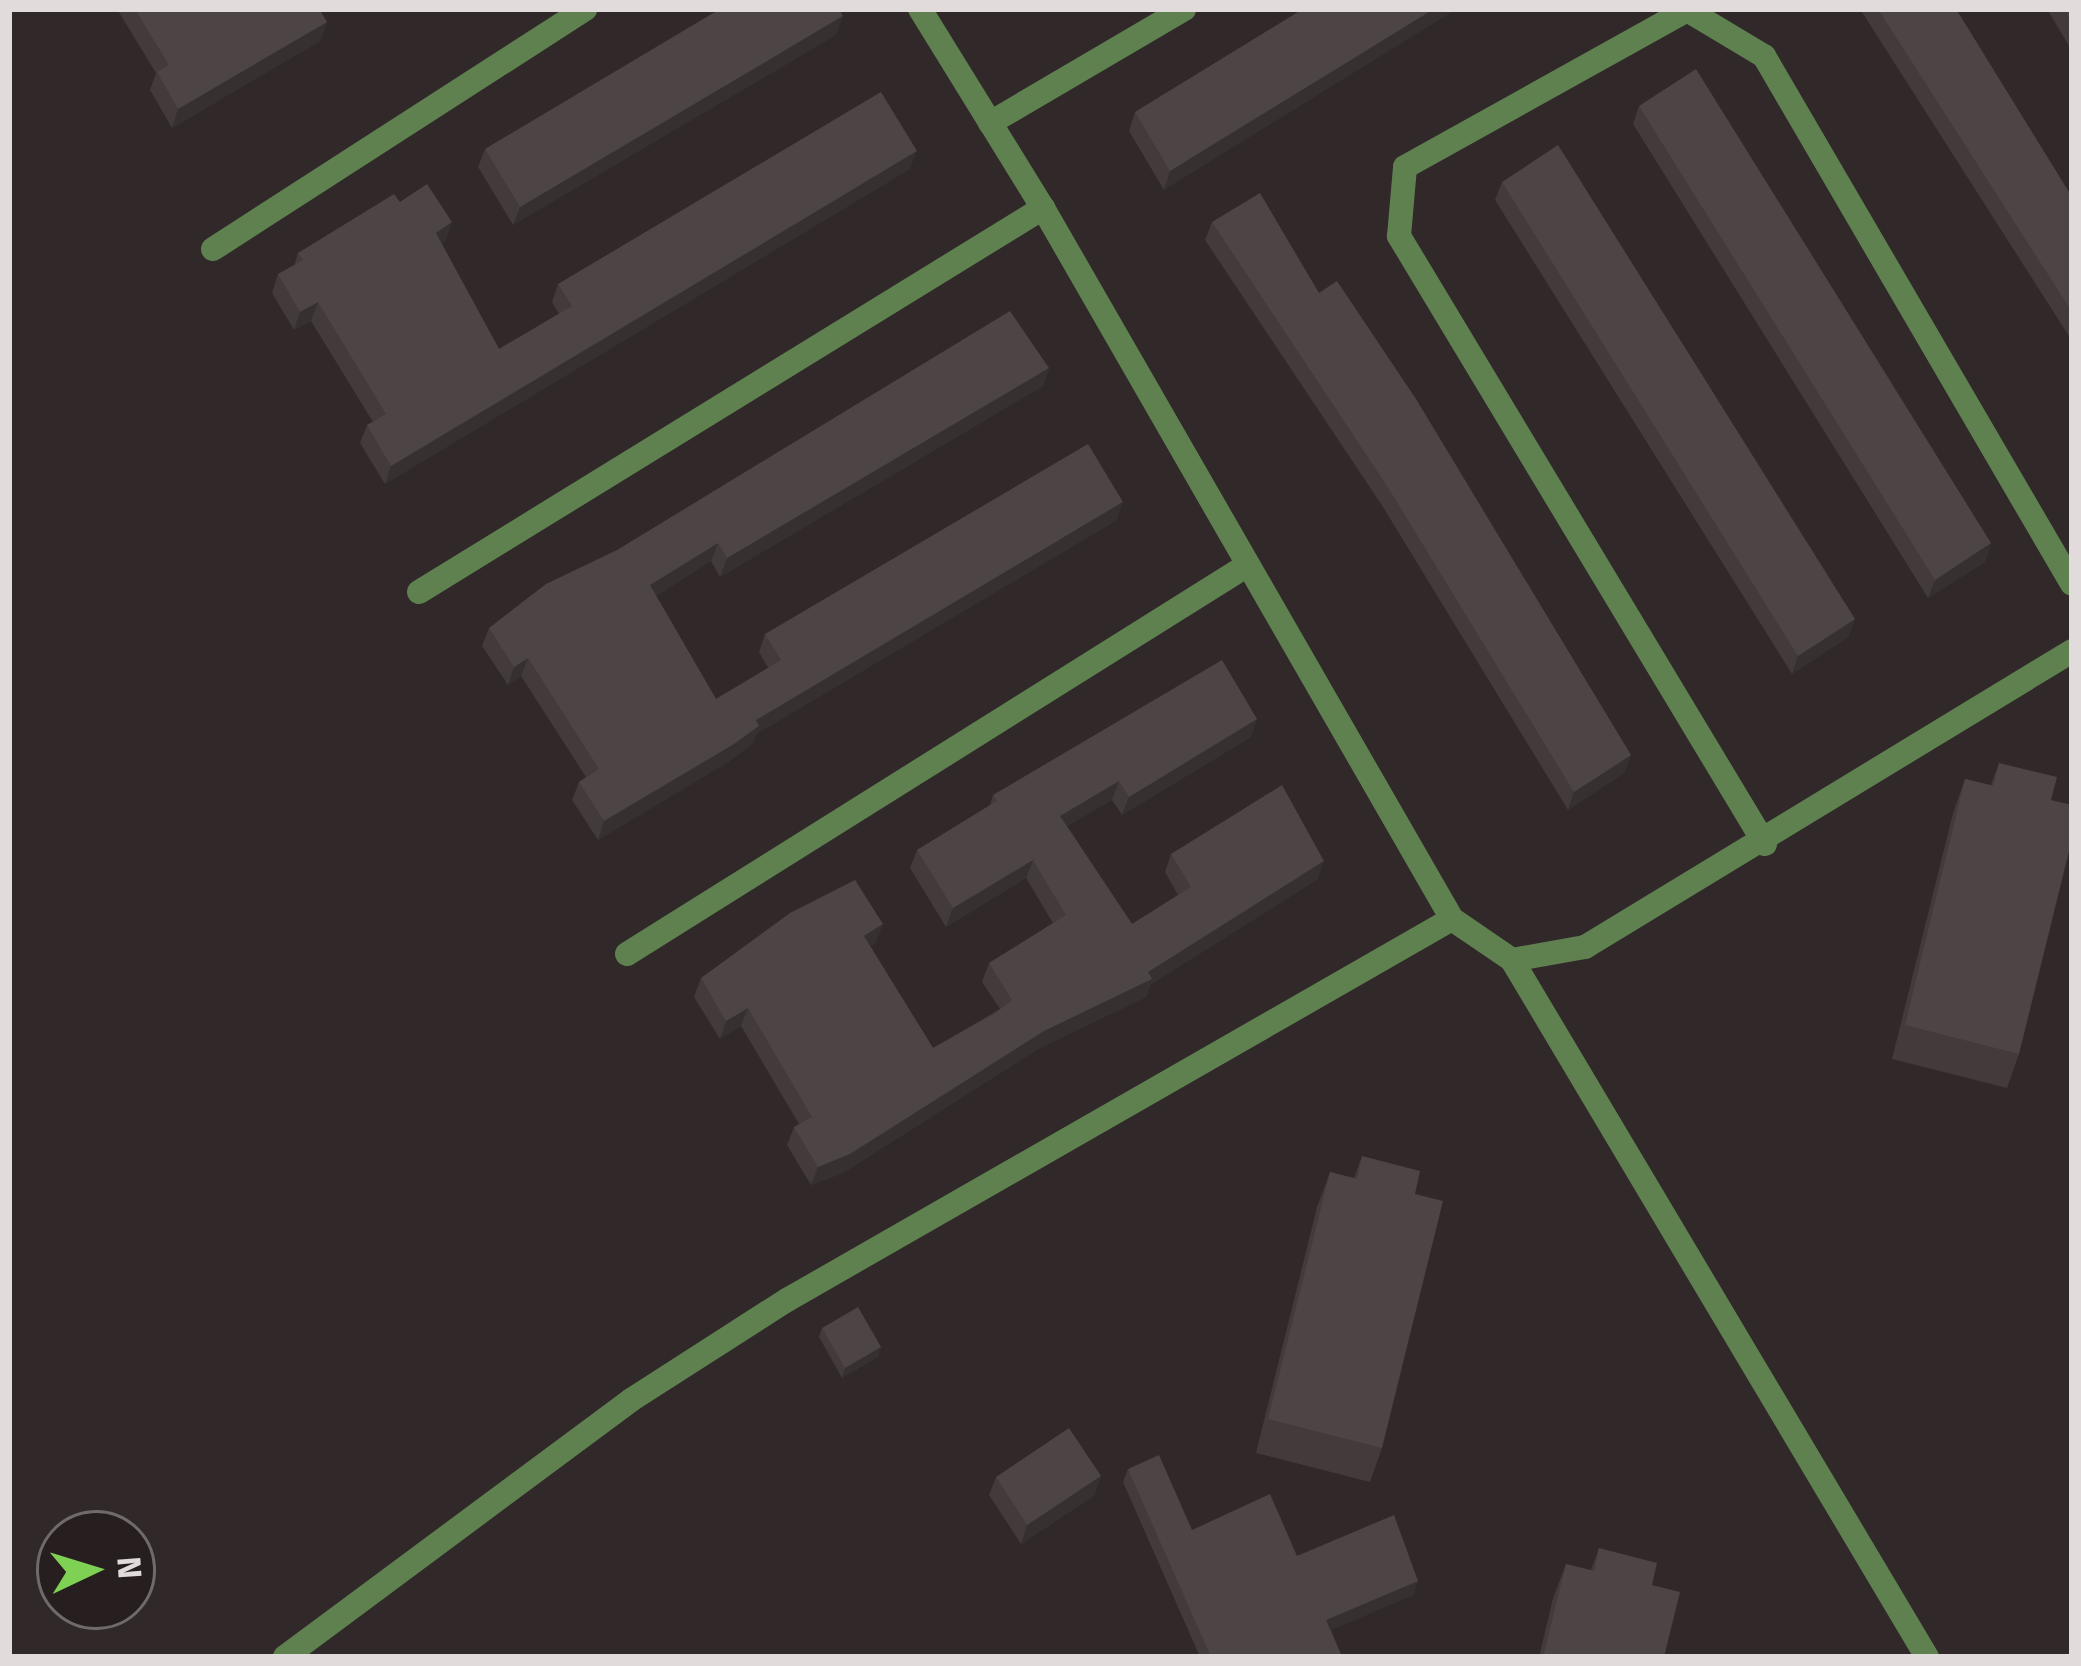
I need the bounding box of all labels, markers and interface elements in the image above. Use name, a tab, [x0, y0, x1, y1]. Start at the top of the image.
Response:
north arrow	[36, 1510, 156, 1630]
text: N	[108, 1555, 150, 1580]

